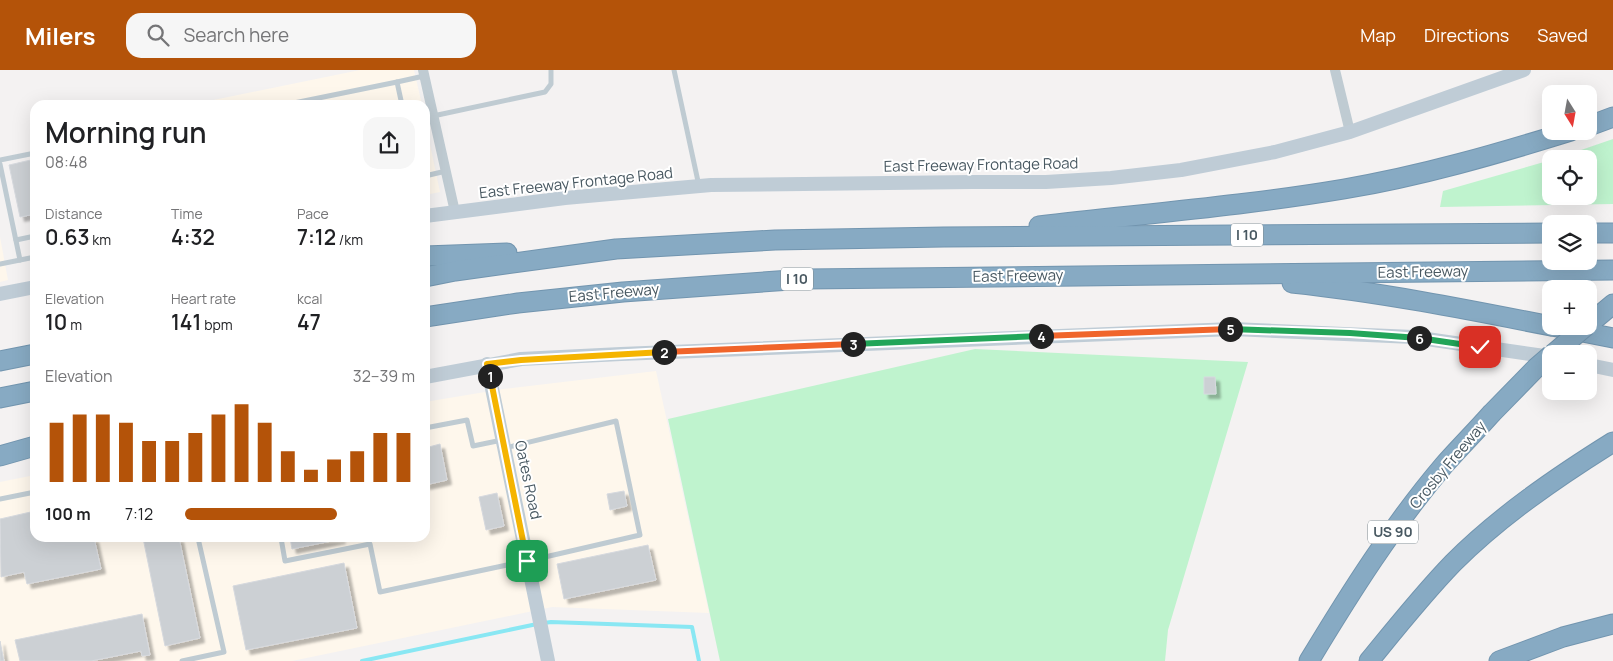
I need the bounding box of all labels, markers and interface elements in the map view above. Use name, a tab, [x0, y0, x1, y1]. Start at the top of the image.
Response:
search box	[126, 13, 476, 58]
text: Milers	[25, 19, 96, 52]
icon: search	[144, 21, 172, 49]
text: Search here	[184, 22, 289, 48]
text: Map	[1360, 23, 1396, 47]
text: Directions	[1424, 23, 1509, 47]
text: Saved	[1537, 23, 1588, 47]
north arrow	[1542, 85, 1598, 140]
map controls	[1542, 85, 1597, 400]
text: Morning run	[45, 113, 206, 151]
button: share	[363, 117, 415, 169]
button: locate	[1542, 150, 1597, 205]
text: 08:48	[45, 151, 88, 173]
street label: East Freeway Frontage Road	[883, 152, 1079, 177]
street label: East Freeway Frontage Road	[478, 162, 674, 203]
text: Distance	[45, 204, 102, 223]
text: Time	[171, 204, 203, 223]
text: Pace	[297, 204, 329, 223]
button: layers	[1542, 215, 1597, 270]
text: 0.63	[45, 223, 90, 251]
text: 4:32	[171, 223, 215, 251]
text: 7:12	[297, 223, 336, 251]
road number: I 10	[1231, 224, 1263, 246]
text: km	[90, 230, 111, 249]
text: /km	[336, 230, 363, 249]
street label: East Freeway	[1377, 260, 1469, 283]
street label: East Freeway	[972, 264, 1064, 287]
road number: I 10	[781, 268, 813, 290]
street label: East Freeway	[568, 278, 660, 307]
button: +	[1542, 280, 1597, 335]
text: Elevation	[45, 289, 104, 308]
text: Heart rate	[171, 289, 236, 308]
text: kcal	[297, 289, 323, 308]
text: 10	[45, 308, 67, 336]
text: 141	[171, 308, 201, 336]
text: 47	[297, 308, 321, 336]
text: m	[67, 315, 82, 334]
text: bpm	[201, 315, 233, 334]
pin: 5	[1218, 316, 1242, 342]
text: 5	[1226, 320, 1235, 339]
pin: 4	[1028, 324, 1054, 348]
pin: 6	[1406, 326, 1432, 350]
pin	[1459, 326, 1501, 368]
text: 4	[1037, 327, 1046, 346]
text: 6	[1415, 329, 1424, 348]
pin: 3	[840, 332, 866, 356]
icon: check	[1466, 333, 1494, 361]
text: 3	[849, 335, 858, 354]
pin: 2	[652, 340, 676, 364]
text: 2	[660, 343, 669, 362]
button: −	[1542, 345, 1597, 400]
pin: 1	[478, 364, 502, 388]
text: Elevation	[45, 365, 113, 387]
text: 32–39 m	[353, 365, 415, 387]
text: 1	[487, 367, 494, 386]
street label: Crosby Freeway	[1405, 416, 1491, 513]
street label: Oates Road	[510, 439, 547, 521]
text: 100 m	[45, 503, 91, 525]
text: 7:12	[125, 503, 153, 525]
road number: US 90	[1368, 521, 1418, 544]
pin	[506, 540, 548, 582]
icon: arrive	[513, 547, 541, 575]

